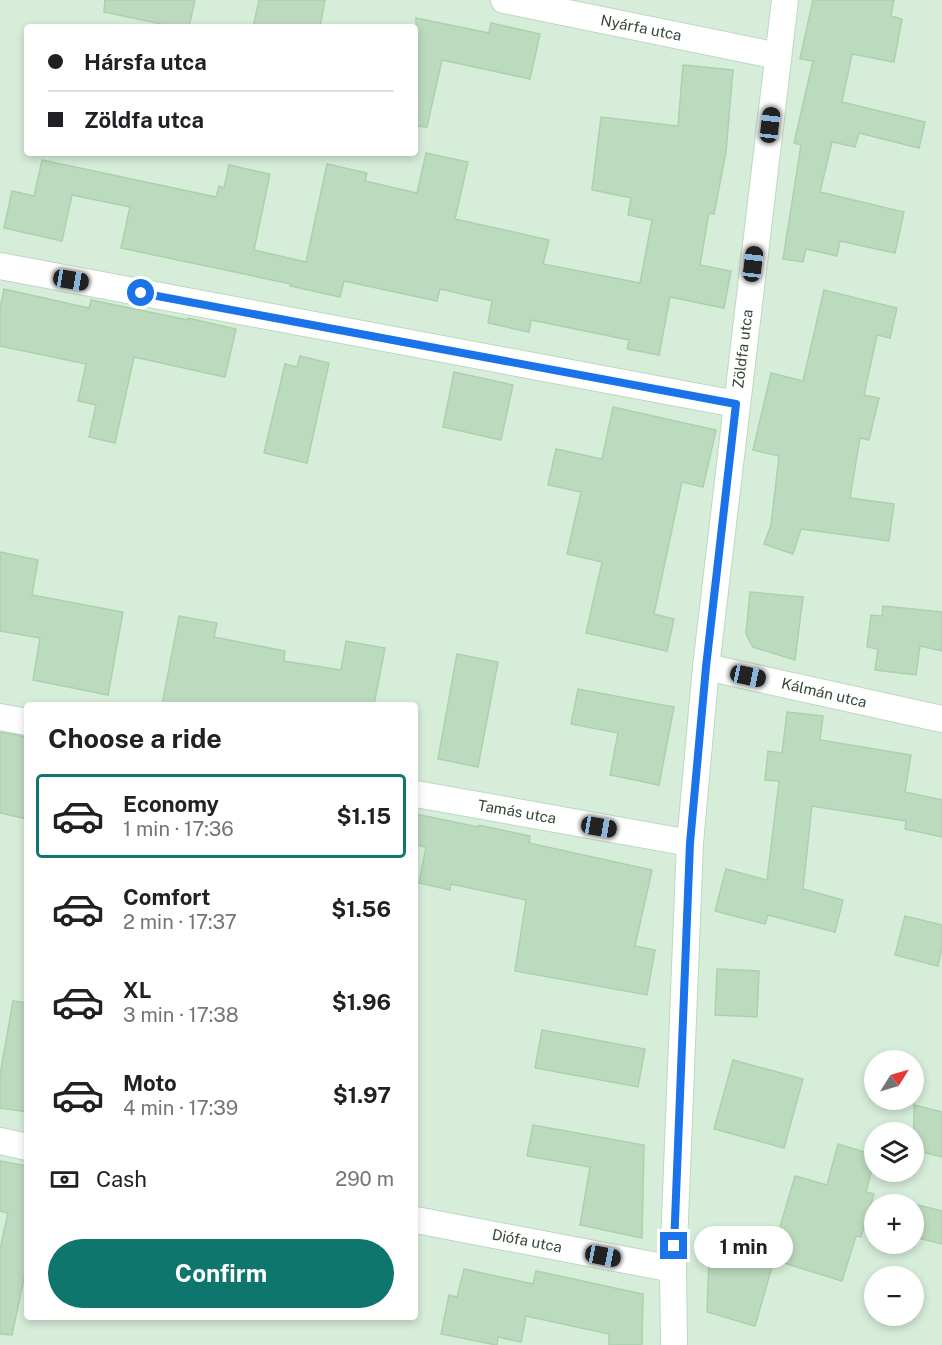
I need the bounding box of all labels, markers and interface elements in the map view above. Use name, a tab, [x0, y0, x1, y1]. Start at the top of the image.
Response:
street label: Nyárfa utca	[599, 11, 683, 44]
text: Hársfa utca	[84, 49, 207, 75]
car	[759, 106, 781, 144]
text: Zöldfa utca	[84, 107, 204, 133]
car	[742, 245, 764, 283]
car	[52, 268, 90, 292]
route start	[127, 279, 154, 306]
street label: Zöldfa utca	[729, 308, 756, 389]
car	[729, 663, 767, 689]
street label: Kálmán utca	[780, 674, 868, 711]
text: Choose a ride	[48, 722, 222, 754]
icon: car	[51, 789, 105, 843]
text: Economy	[123, 791, 219, 817]
street label: Tamás utca	[477, 796, 558, 827]
text: $1.15	[336, 803, 391, 829]
car	[580, 815, 618, 839]
text: 1 min · 17:36	[123, 817, 234, 841]
icon: car	[51, 882, 105, 936]
text: Comfort	[123, 884, 210, 910]
text: $1.56	[331, 896, 391, 922]
text: 2 min · 17:37	[123, 910, 237, 934]
icon: car	[51, 975, 105, 1029]
text: XL	[123, 977, 151, 1003]
text: $1.96	[332, 989, 391, 1015]
text: 3 min · 17:38	[123, 1003, 239, 1027]
north arrow	[864, 1050, 924, 1110]
map controls	[864, 1050, 924, 1326]
icon: car	[51, 1068, 105, 1122]
text: Moto	[123, 1070, 177, 1096]
text: $1.97	[333, 1082, 391, 1108]
text: 4 min · 17:39	[123, 1096, 238, 1120]
button: layers	[864, 1122, 924, 1182]
icon: cash	[48, 1163, 81, 1196]
text: Cash	[96, 1166, 147, 1192]
text: 290 m	[335, 1167, 394, 1191]
button: +	[864, 1194, 924, 1254]
street label: Diófa utca	[491, 1225, 564, 1256]
callout: 1 min	[695, 1225, 794, 1267]
route end	[660, 1232, 687, 1259]
text: 1 min	[719, 1235, 768, 1259]
button: Confirm	[48, 1239, 394, 1308]
car	[584, 1244, 622, 1268]
button: −	[864, 1266, 924, 1326]

